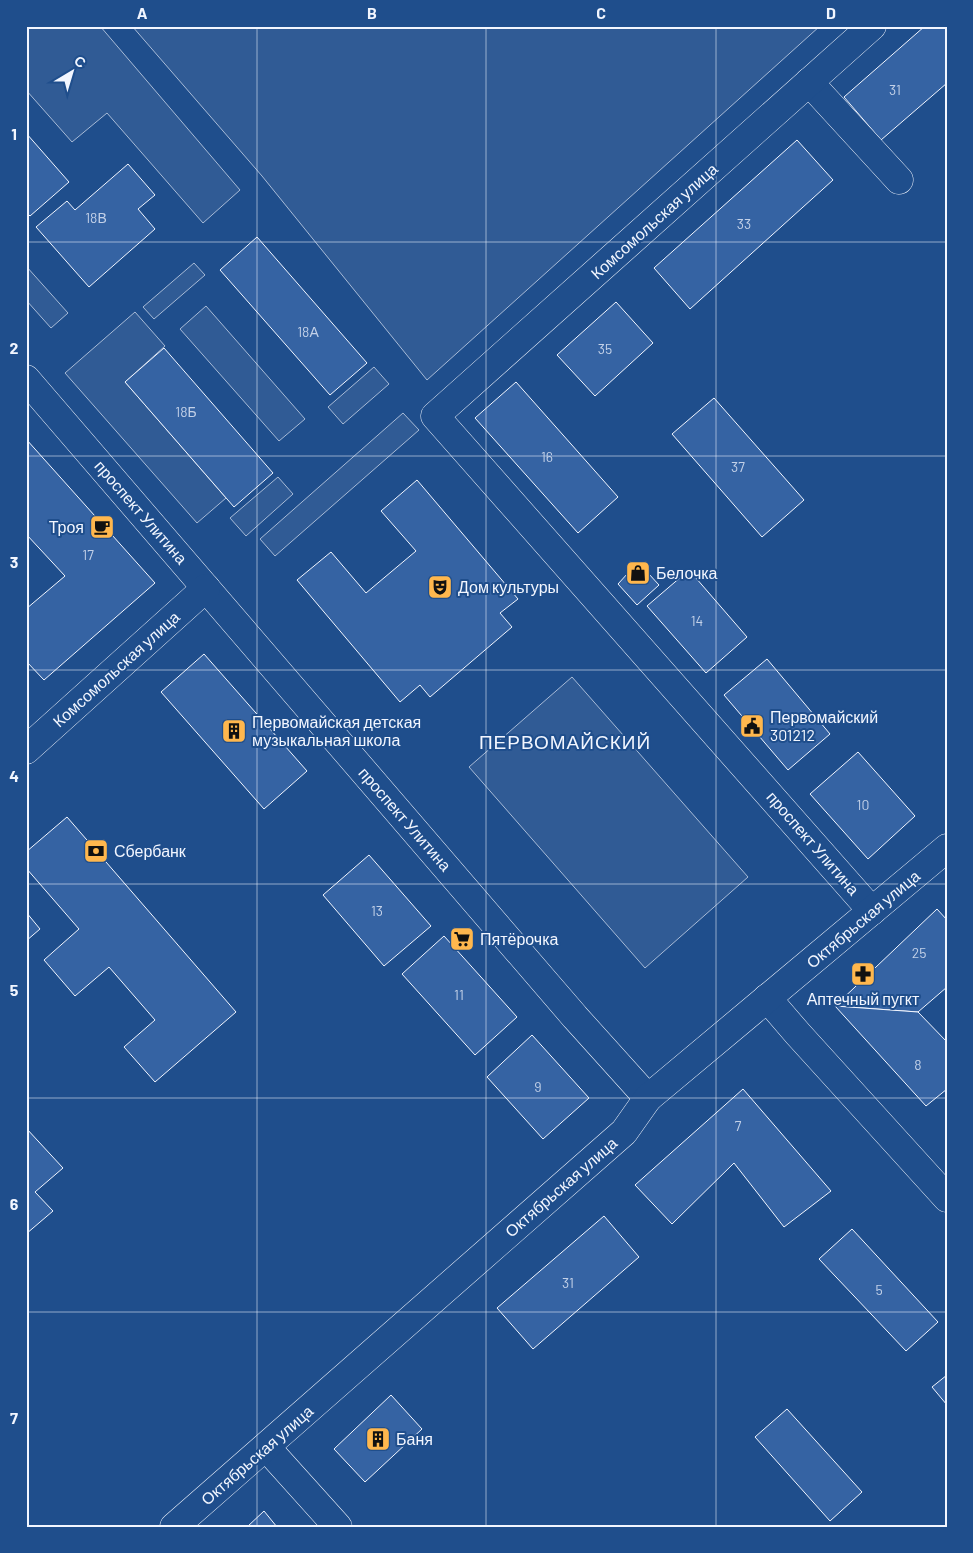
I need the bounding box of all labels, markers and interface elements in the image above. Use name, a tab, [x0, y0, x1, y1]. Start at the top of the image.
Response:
text: A	[137, 3, 148, 22]
text: B	[367, 3, 377, 22]
text: C	[596, 3, 606, 22]
text: D	[826, 3, 836, 22]
north arrow	[48, 48, 98, 98]
text: С	[71, 52, 90, 71]
house number: 31	[889, 81, 901, 98]
text: 1	[11, 124, 17, 143]
street label: Комсомольская улица	[587, 159, 721, 282]
house number: 18В	[85, 209, 107, 226]
house number: 33	[737, 215, 751, 232]
house number: 18А	[297, 323, 319, 340]
text: 2	[10, 338, 19, 357]
house number: 35	[598, 340, 612, 357]
house number: 18Б	[175, 403, 197, 420]
house number: 16	[541, 448, 553, 465]
street label: проспект Улитина	[91, 456, 192, 567]
house number: 37	[731, 458, 745, 475]
cafe icon: Троя	[89, 514, 115, 540]
place label: Троя	[49, 517, 84, 536]
house number: 17	[82, 546, 94, 563]
text: 3	[10, 552, 18, 571]
shop icon: Белочка	[625, 560, 651, 586]
place label: Белочка	[656, 563, 718, 582]
theatre icon: Дом культуры	[427, 574, 453, 600]
place label: Дом культуры	[458, 577, 559, 596]
street label: Комсомольская улица	[49, 607, 183, 730]
house number: 14	[691, 612, 703, 629]
place label: Первомайский 301212	[770, 707, 878, 744]
place label: Первомайская детская музыкальная школа	[252, 712, 421, 749]
public building icon: Первомайский 301212	[739, 713, 765, 739]
building icon: Первомайская детская музыкальная школа	[221, 718, 247, 744]
district label: ПЕРВОМАЙСКИЙ	[479, 730, 651, 753]
street label: проспект Улитина	[355, 763, 456, 874]
text: 4	[9, 766, 19, 785]
street label: проспект Улитина	[763, 787, 864, 898]
house number: 10	[857, 796, 869, 813]
bank icon: Сбербанк	[83, 838, 109, 864]
place label: Сбербанк	[114, 841, 187, 860]
street label: Октябрьская улица	[802, 866, 923, 972]
house number: 13	[371, 902, 383, 919]
supermarket icon: Пятёрочка	[449, 926, 475, 952]
place label: Пятёрочка	[480, 929, 559, 948]
house number: 25	[912, 944, 926, 961]
pharmacy icon: Аптечный пугкт	[850, 961, 876, 987]
text: 5	[10, 980, 19, 999]
house number: 11	[454, 986, 464, 1003]
place label: Аптечный пугкт	[807, 989, 920, 1008]
house number: 8	[914, 1056, 922, 1073]
house number: 9	[534, 1078, 542, 1095]
house number: 7	[735, 1117, 742, 1134]
street label: Октябрьская улица	[501, 1133, 621, 1240]
text: 6	[10, 1194, 19, 1213]
house number: 31	[562, 1274, 574, 1291]
house number: 5	[875, 1281, 883, 1298]
street label: Октябрьская улица	[197, 1401, 317, 1508]
text: 7	[10, 1408, 18, 1427]
building icon: Баня	[365, 1426, 391, 1452]
place label: Баня	[396, 1429, 433, 1448]

